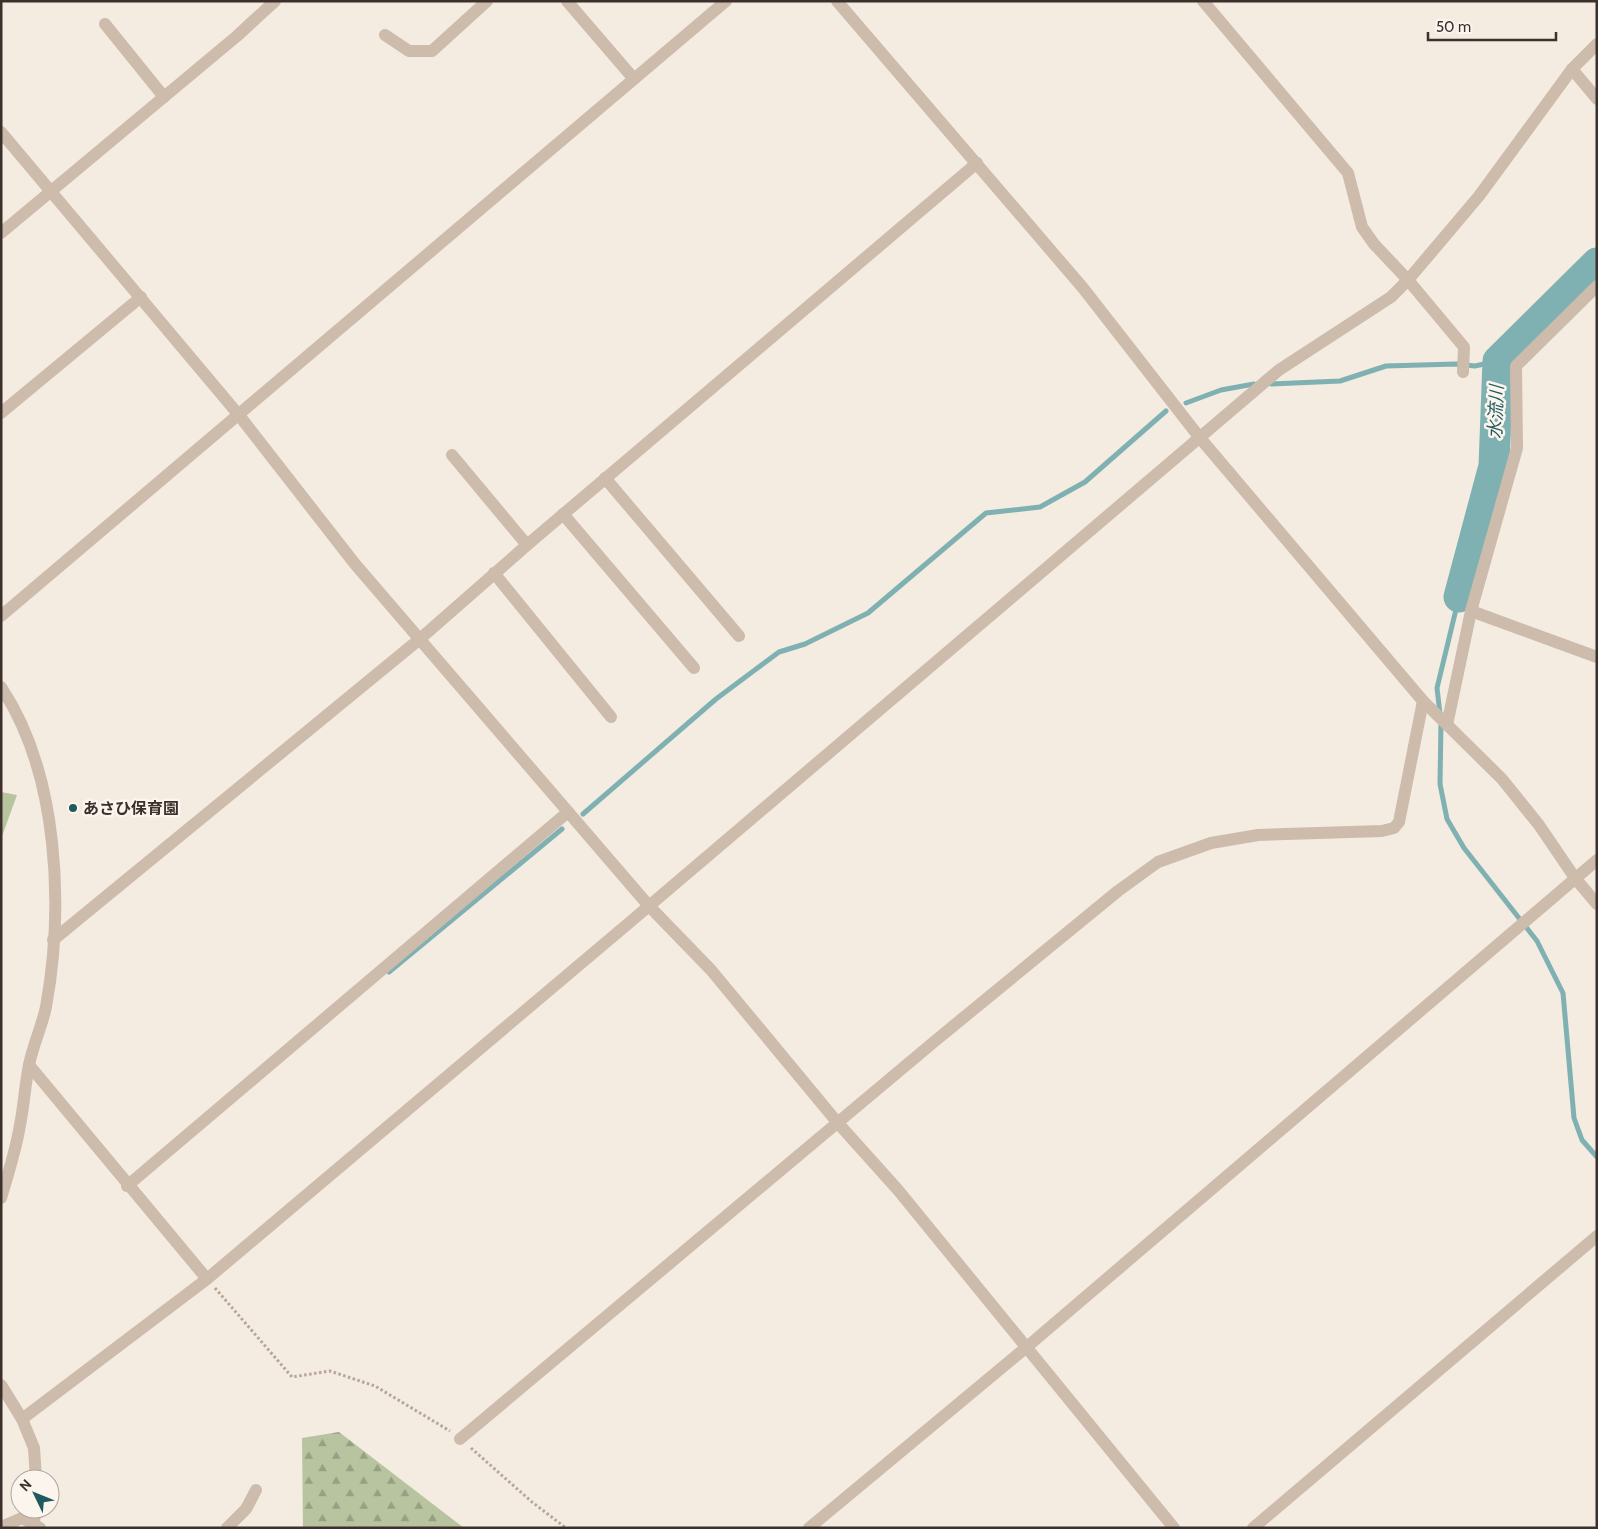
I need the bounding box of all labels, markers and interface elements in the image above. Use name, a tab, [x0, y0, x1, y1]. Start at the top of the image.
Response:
scale bar	[1428, 10, 1556, 42]
text: 50 m	[1436, 18, 1471, 36]
water label: 水流川	[1484, 383, 1508, 439]
place label: あさひ保育園	[83, 799, 179, 818]
marker: あさひ保育園	[67, 802, 79, 814]
north arrow	[10, 1469, 60, 1519]
text: N	[16, 1475, 35, 1495]

